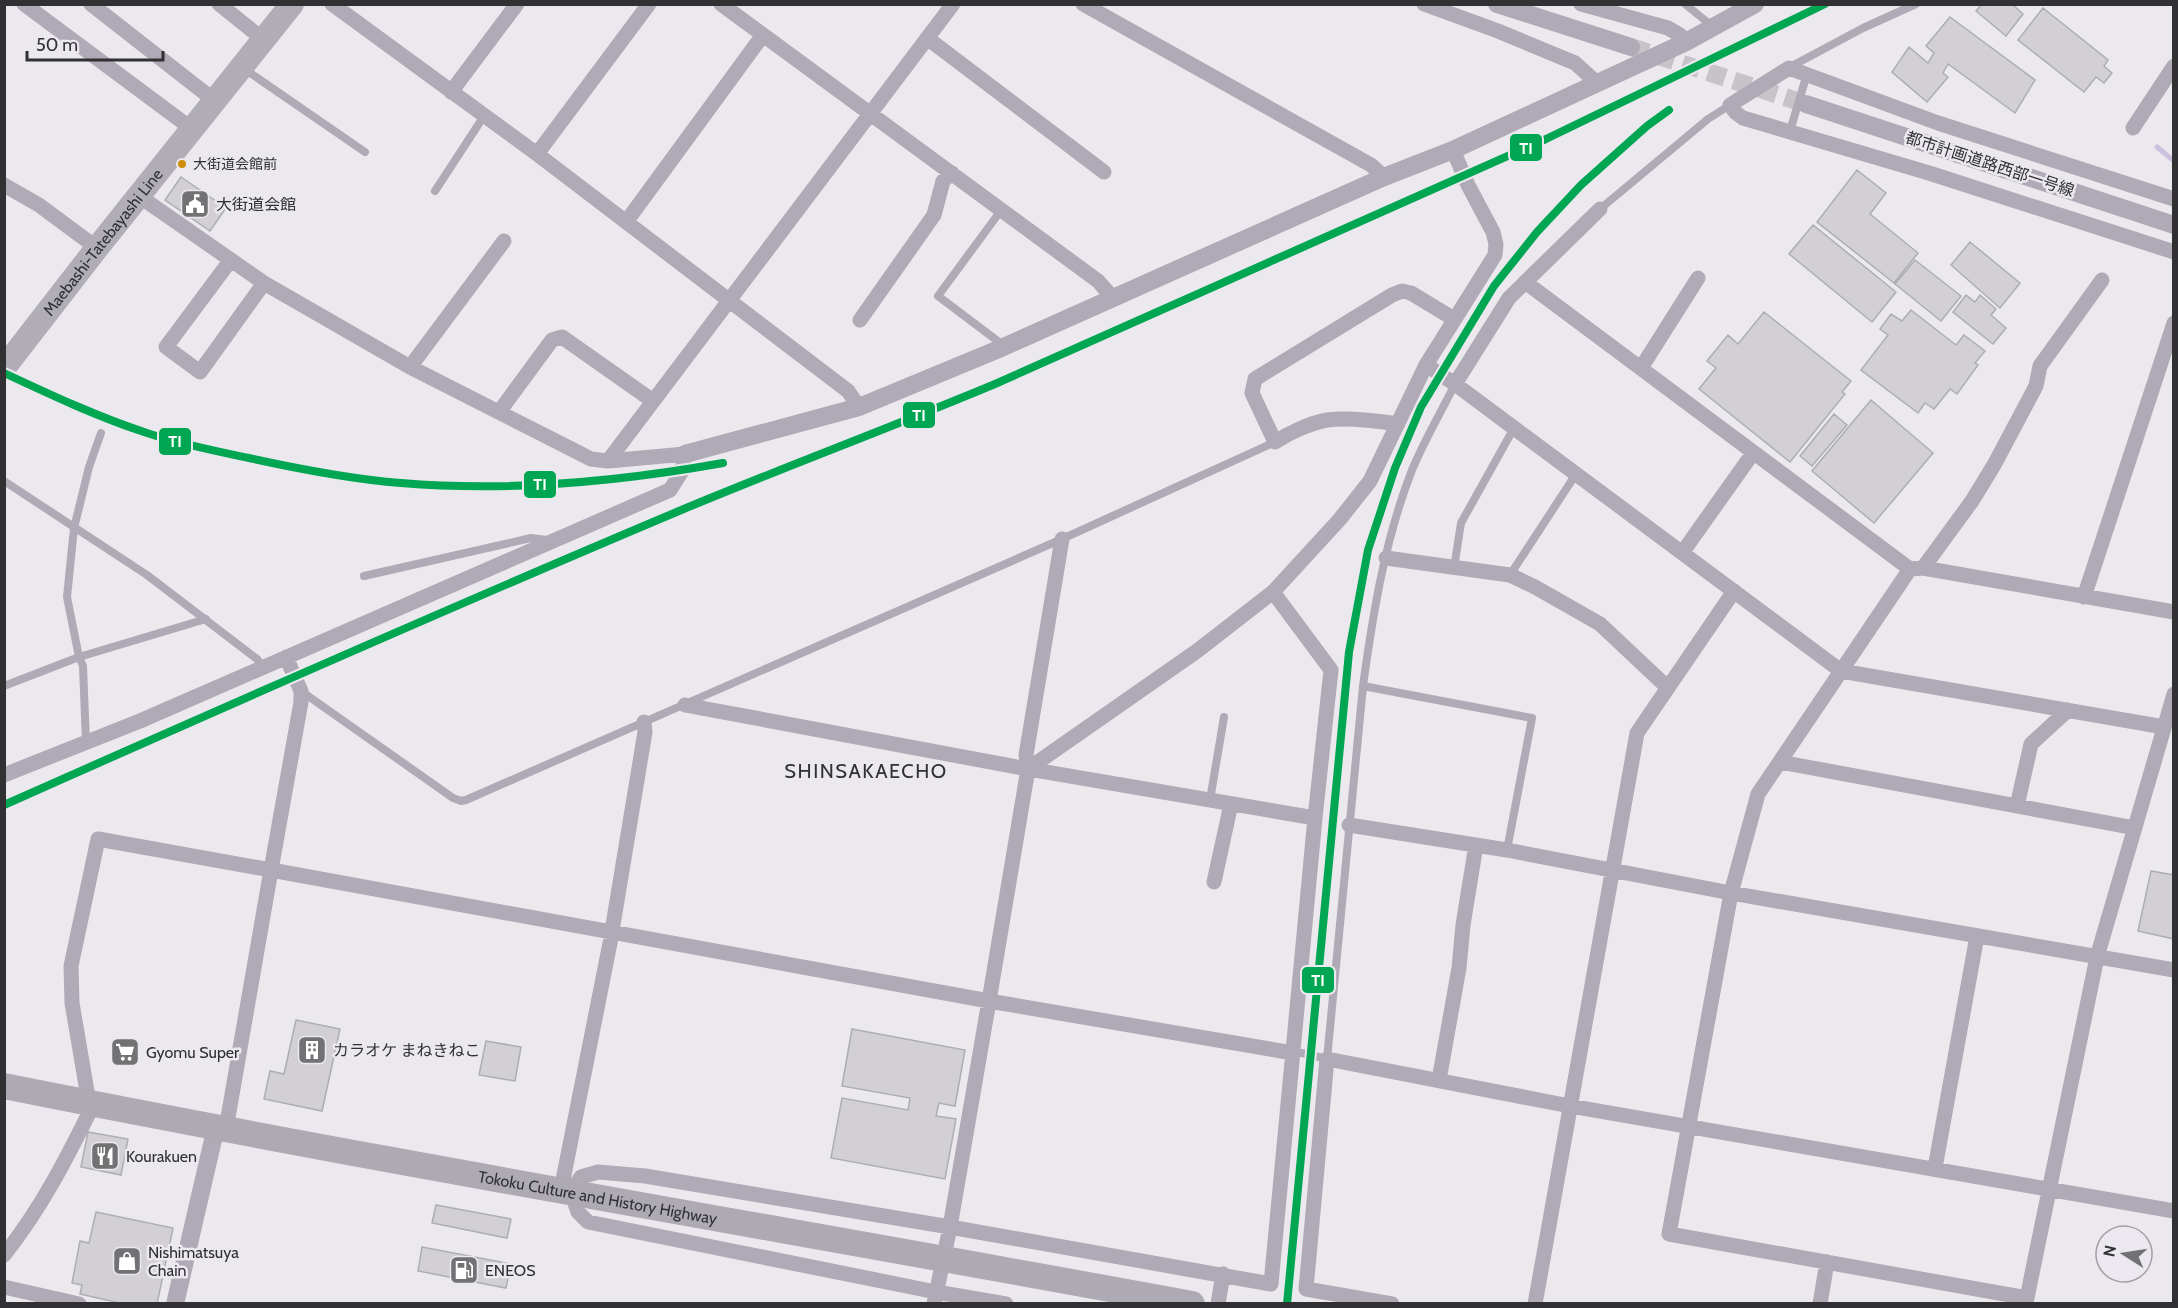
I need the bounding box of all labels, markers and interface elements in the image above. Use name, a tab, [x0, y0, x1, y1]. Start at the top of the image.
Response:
scale bar	[27, 24, 164, 62]
text: 50 m	[36, 34, 78, 56]
street label: 都市計画道路西部一号線	[1903, 128, 2077, 200]
line badge: TI	[1509, 133, 1543, 162]
text: TI	[1519, 139, 1533, 158]
place label: 大街道会館前	[193, 155, 277, 173]
marker: 大街道会館前	[176, 158, 188, 170]
street label: Maebashi-Tatebayashi Line	[39, 165, 166, 319]
public building icon: 大街道会館	[179, 188, 211, 220]
place label: 大街道会館	[216, 195, 296, 214]
line badge: TI	[902, 401, 936, 429]
text: TI	[912, 406, 926, 425]
line badge: TI	[158, 427, 192, 456]
text: TI	[168, 432, 182, 451]
line badge: TI	[523, 470, 557, 499]
text: TI	[533, 475, 547, 494]
district label: SHINSAKAECHO	[784, 759, 948, 783]
line badge: TI	[1301, 966, 1335, 994]
text: TI	[1311, 971, 1325, 990]
building icon: カラオケ まねきねこ	[296, 1034, 328, 1066]
supermarket icon: Gyomu Super	[109, 1036, 141, 1068]
place label: カラオケ まねきねこ	[333, 1041, 481, 1060]
place label: Gyomu Super	[146, 1043, 240, 1062]
restaurant icon: Kourakuen	[89, 1140, 121, 1172]
place label: Kourakuen	[126, 1147, 197, 1166]
street label: Tokoku Culture and History Highway	[477, 1166, 719, 1228]
north arrow	[2094, 1224, 2154, 1284]
place label: Nishimatsuya Chain	[148, 1243, 239, 1280]
text: N	[2099, 1243, 2120, 1258]
shop icon: Nishimatsuya Chain	[111, 1245, 143, 1277]
fuel station icon: ENEOS	[448, 1254, 480, 1286]
place label: ENEOS	[485, 1261, 535, 1280]

